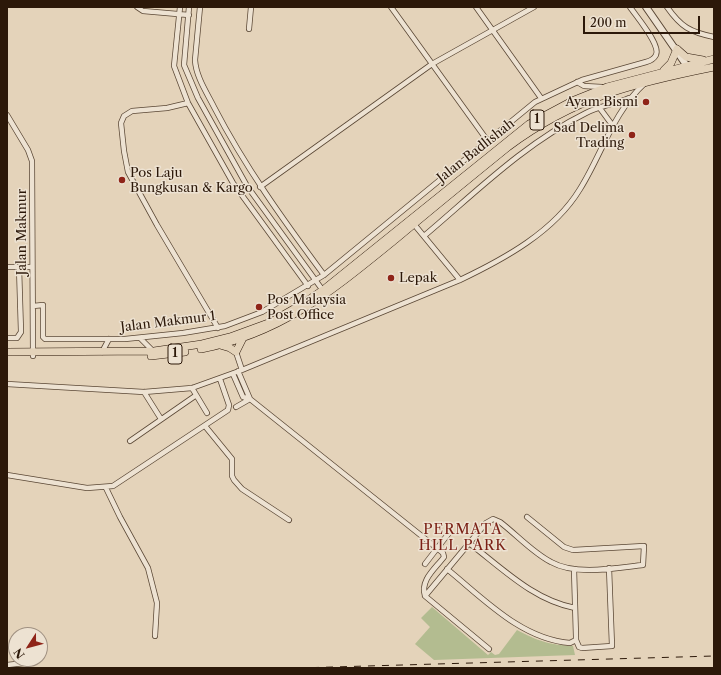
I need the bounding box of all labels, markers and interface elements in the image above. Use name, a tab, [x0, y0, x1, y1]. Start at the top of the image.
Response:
scale bar	[585, 8, 702, 34]
text: 200 m	[590, 15, 627, 30]
place label: Ayam Bismi	[565, 94, 638, 110]
marker: Ayam Bismi	[641, 97, 651, 107]
road number: 1	[530, 110, 544, 130]
street label: Jalan Badlishah	[434, 116, 518, 186]
place label: Sad Delima Trading	[553, 120, 624, 151]
marker: Sad Delima Trading	[627, 130, 637, 140]
place label: Pos Laju Bungkusan & Kargo	[130, 165, 253, 196]
marker: Pos Laju Bungkusan & Kargo	[117, 175, 127, 185]
street label: Jalan Makmur	[14, 189, 30, 275]
place label: Lepak	[399, 270, 437, 286]
marker: Lepak	[386, 273, 396, 283]
place label: Pos Malaysia Post Office	[267, 292, 346, 323]
marker: Pos Malaysia Post Office	[254, 302, 264, 312]
street label: Jalan Makmur 1	[120, 308, 216, 336]
road number: 1	[168, 344, 182, 364]
district label: PERMATA HILL PARK	[419, 522, 507, 554]
north arrow	[8, 627, 48, 667]
text: N	[11, 645, 28, 661]

